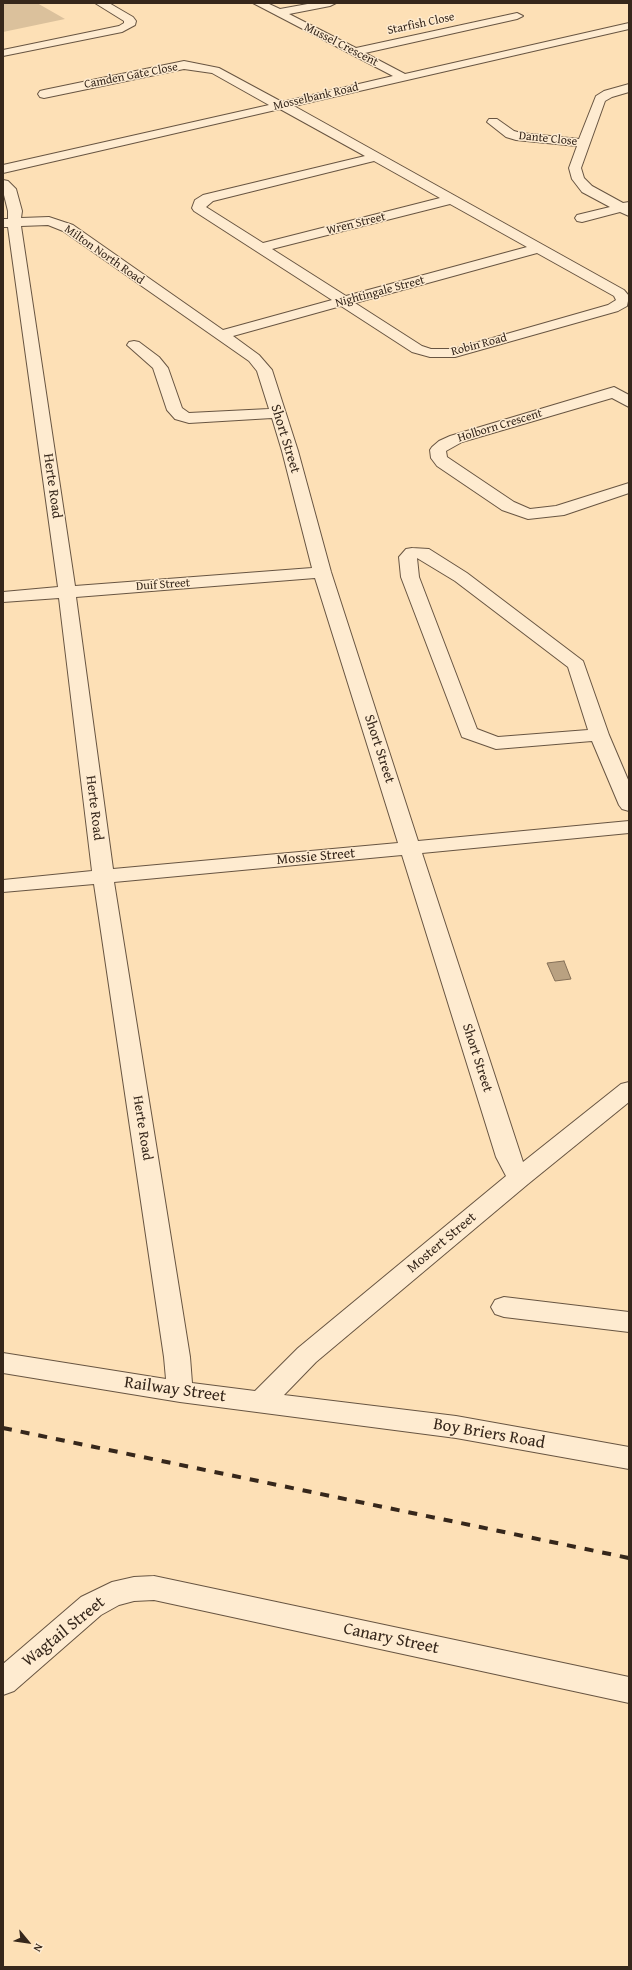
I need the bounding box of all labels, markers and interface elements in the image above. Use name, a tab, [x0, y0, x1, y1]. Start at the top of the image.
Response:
street label: Starfish Close	[386, 10, 456, 38]
street label: Mussel Crescent	[302, 20, 380, 70]
street label: Camden Gate Close	[83, 60, 179, 92]
street label: Mosselbank Road	[272, 80, 360, 114]
street label: Dante Close	[518, 129, 578, 149]
street label: Wren Street	[325, 210, 387, 238]
street label: Milton North Road	[61, 222, 147, 288]
street label: Nightingale Street	[334, 273, 426, 311]
street label: Robin Road	[450, 331, 508, 359]
street label: Short Street	[267, 403, 303, 475]
street label: Holborn Crescent	[456, 406, 544, 446]
street label: Herte Road	[39, 452, 65, 520]
street label: Duif Street	[136, 576, 190, 594]
street label: Short Street	[360, 713, 398, 785]
street label: Herte Road	[82, 774, 106, 842]
street label: Mossie Street	[276, 845, 356, 869]
street label: Short Street	[458, 1022, 496, 1094]
street label: Herte Road	[129, 1094, 155, 1162]
street label: Mostert Street	[404, 1209, 480, 1277]
street label: Railway Street	[123, 1373, 227, 1407]
street label: Boy Briers Road	[432, 1414, 546, 1454]
street label: Wagtail Street	[18, 1592, 110, 1672]
street label: Canary Street	[341, 1619, 441, 1659]
north arrow	[8, 1922, 48, 1962]
text: N	[30, 1941, 47, 1955]

